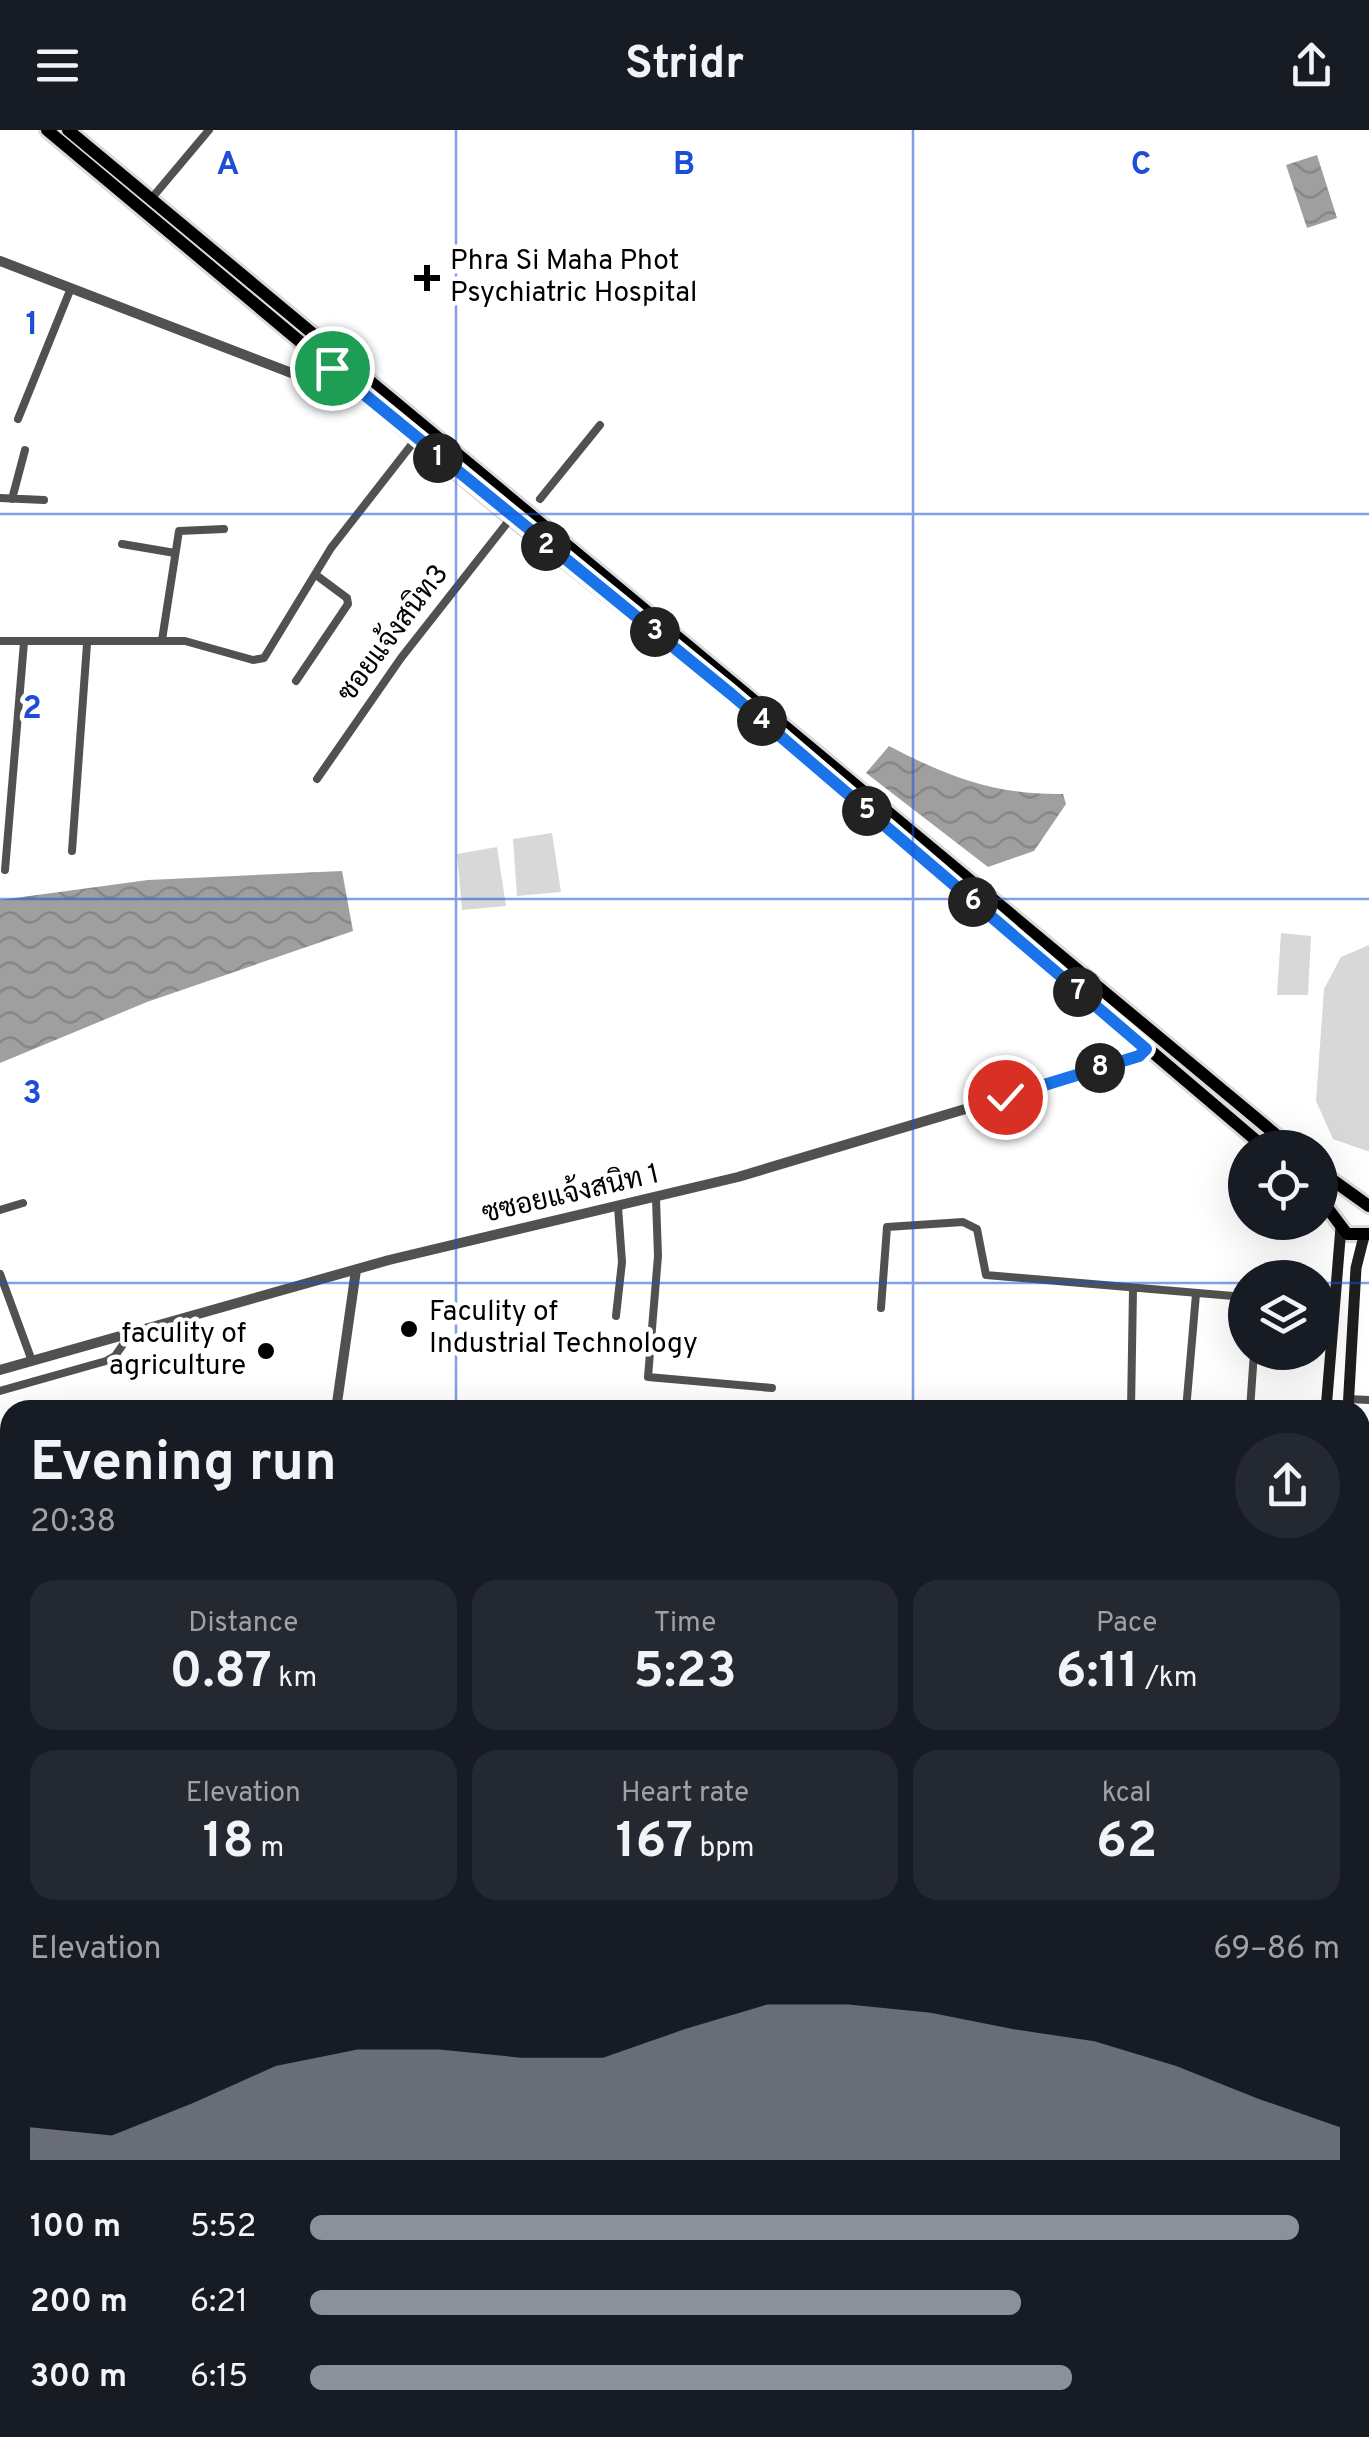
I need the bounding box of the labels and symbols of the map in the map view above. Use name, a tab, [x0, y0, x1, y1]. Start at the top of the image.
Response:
text: A	[217, 146, 239, 186]
text: B	[673, 146, 695, 186]
text: C	[1131, 146, 1151, 186]
place label: Phra Si Maha Phot Psychiatric Hospital	[450, 244, 697, 312]
marker: Phra Si Maha Phot Psychiatric Hospital	[414, 265, 440, 291]
text: 1	[26, 306, 38, 346]
pin	[290, 326, 375, 411]
pin: 1	[413, 433, 463, 483]
pin: 2	[521, 521, 571, 571]
street label: ซอยแจ้งสนิท3	[328, 556, 458, 710]
pin: 3	[630, 607, 680, 657]
text: 2	[22, 690, 42, 730]
pin: 4	[737, 696, 787, 746]
pin: 5	[842, 786, 892, 836]
pin: 6	[948, 877, 998, 927]
pin: 7	[1053, 967, 1103, 1017]
pin: 8	[1075, 1043, 1125, 1093]
pin	[963, 1055, 1048, 1140]
text: 3	[22, 1075, 42, 1115]
street label: ซซอยแจ้งสนิท 1	[478, 1154, 663, 1233]
place label: Faculity of Industrial Technology	[429, 1295, 698, 1363]
place label: faculity of agriculture	[109, 1317, 246, 1385]
marker: Faculity of Industrial Technology	[398, 1318, 420, 1340]
marker: faculity of agriculture	[255, 1340, 277, 1362]

